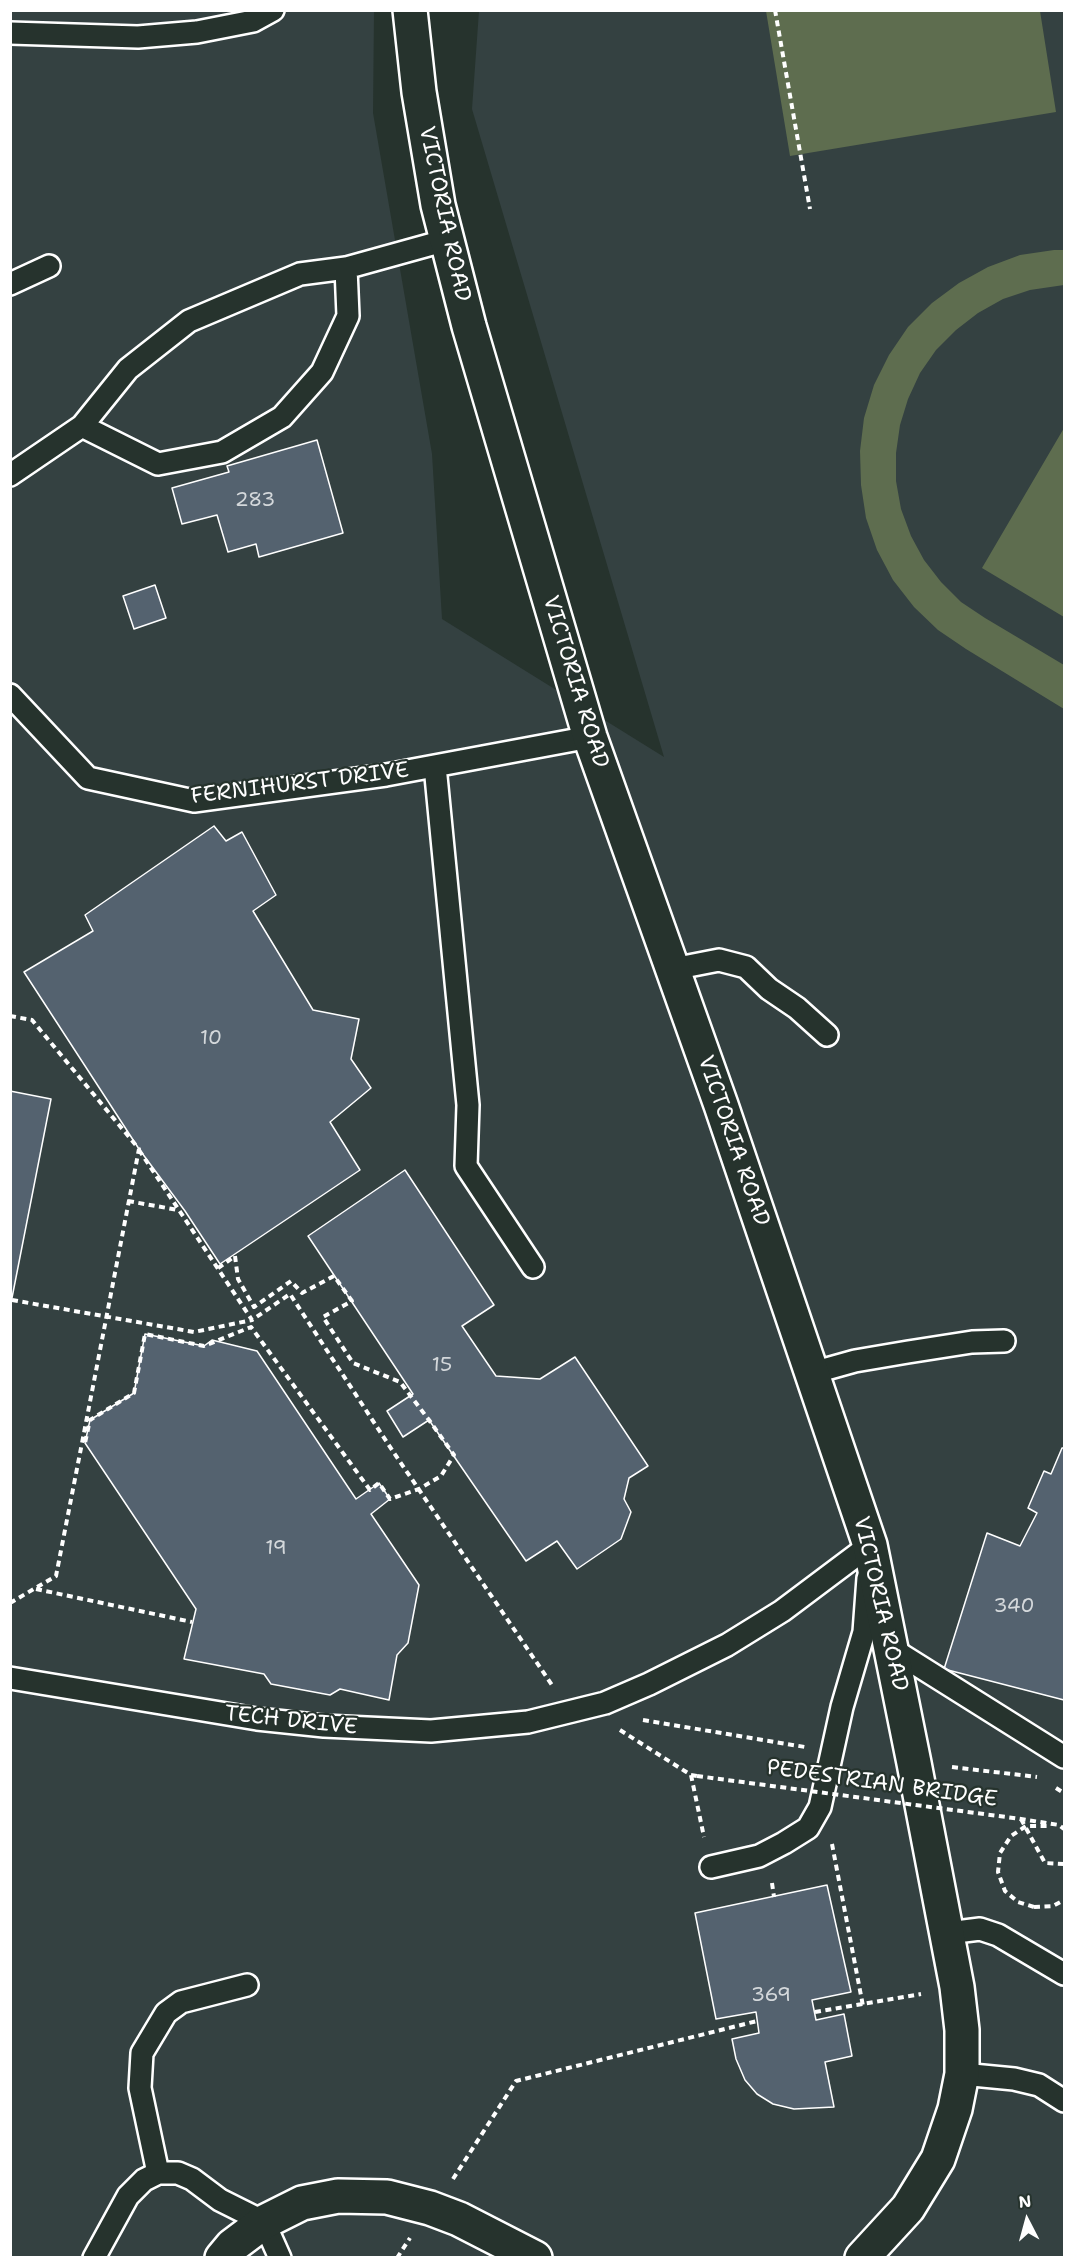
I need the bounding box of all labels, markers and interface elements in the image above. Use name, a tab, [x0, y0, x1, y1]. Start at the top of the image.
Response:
street label: VICTORIA ROAD	[413, 124, 475, 304]
house number: 283	[235, 489, 275, 513]
street label: VICTORIA ROAD	[536, 593, 614, 771]
street label: FERNIHURST DRIVE	[189, 758, 411, 810]
house number: 10	[200, 1027, 222, 1051]
street label: VICTORIA ROAD	[691, 1052, 775, 1230]
house number: 15	[432, 1354, 452, 1378]
street label: VICTORIA ROAD	[847, 1514, 913, 1694]
house number: 19	[265, 1537, 287, 1561]
house number: 340	[993, 1595, 1035, 1619]
street label: TECH DRIVE	[223, 1701, 359, 1741]
street label: PEDESTRIAN BRIDGE	[765, 1755, 999, 1813]
house number: 369	[751, 1984, 791, 2008]
north arrow	[997, 2190, 1057, 2250]
text: N	[1018, 2190, 1032, 2213]

